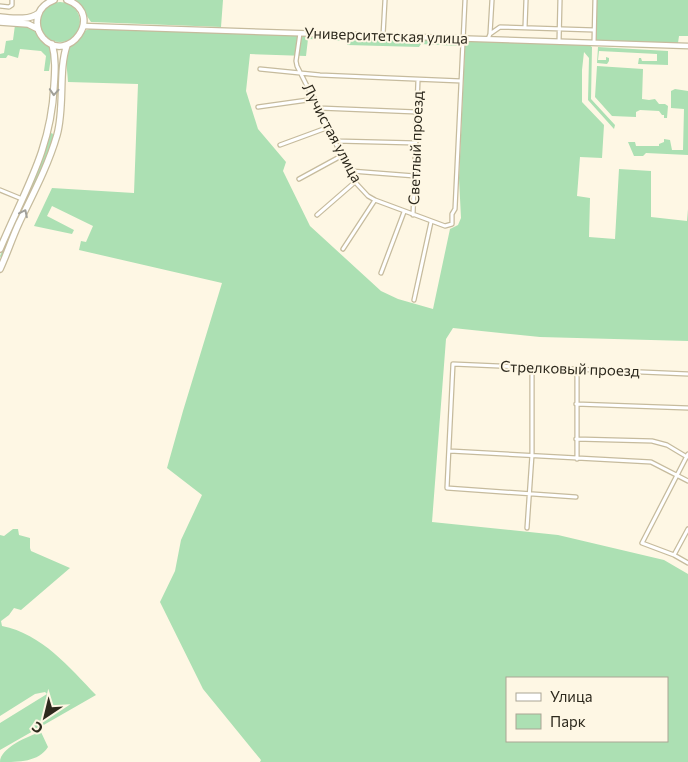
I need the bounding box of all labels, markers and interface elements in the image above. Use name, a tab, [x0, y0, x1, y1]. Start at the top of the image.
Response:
street label: Университетская улица	[304, 23, 468, 47]
street label: Лучистая улица	[299, 80, 367, 185]
one-way arrow	[48, 89, 59, 97]
street label: Светлый проезд	[404, 90, 426, 205]
one-way arrow	[18, 209, 28, 218]
street label: Стрелковый проезд	[500, 357, 640, 379]
legend	[506, 677, 668, 742]
text: Улица	[550, 687, 592, 705]
north arrow	[20, 692, 70, 742]
text: Парк	[550, 712, 586, 730]
text: С	[28, 718, 46, 738]

